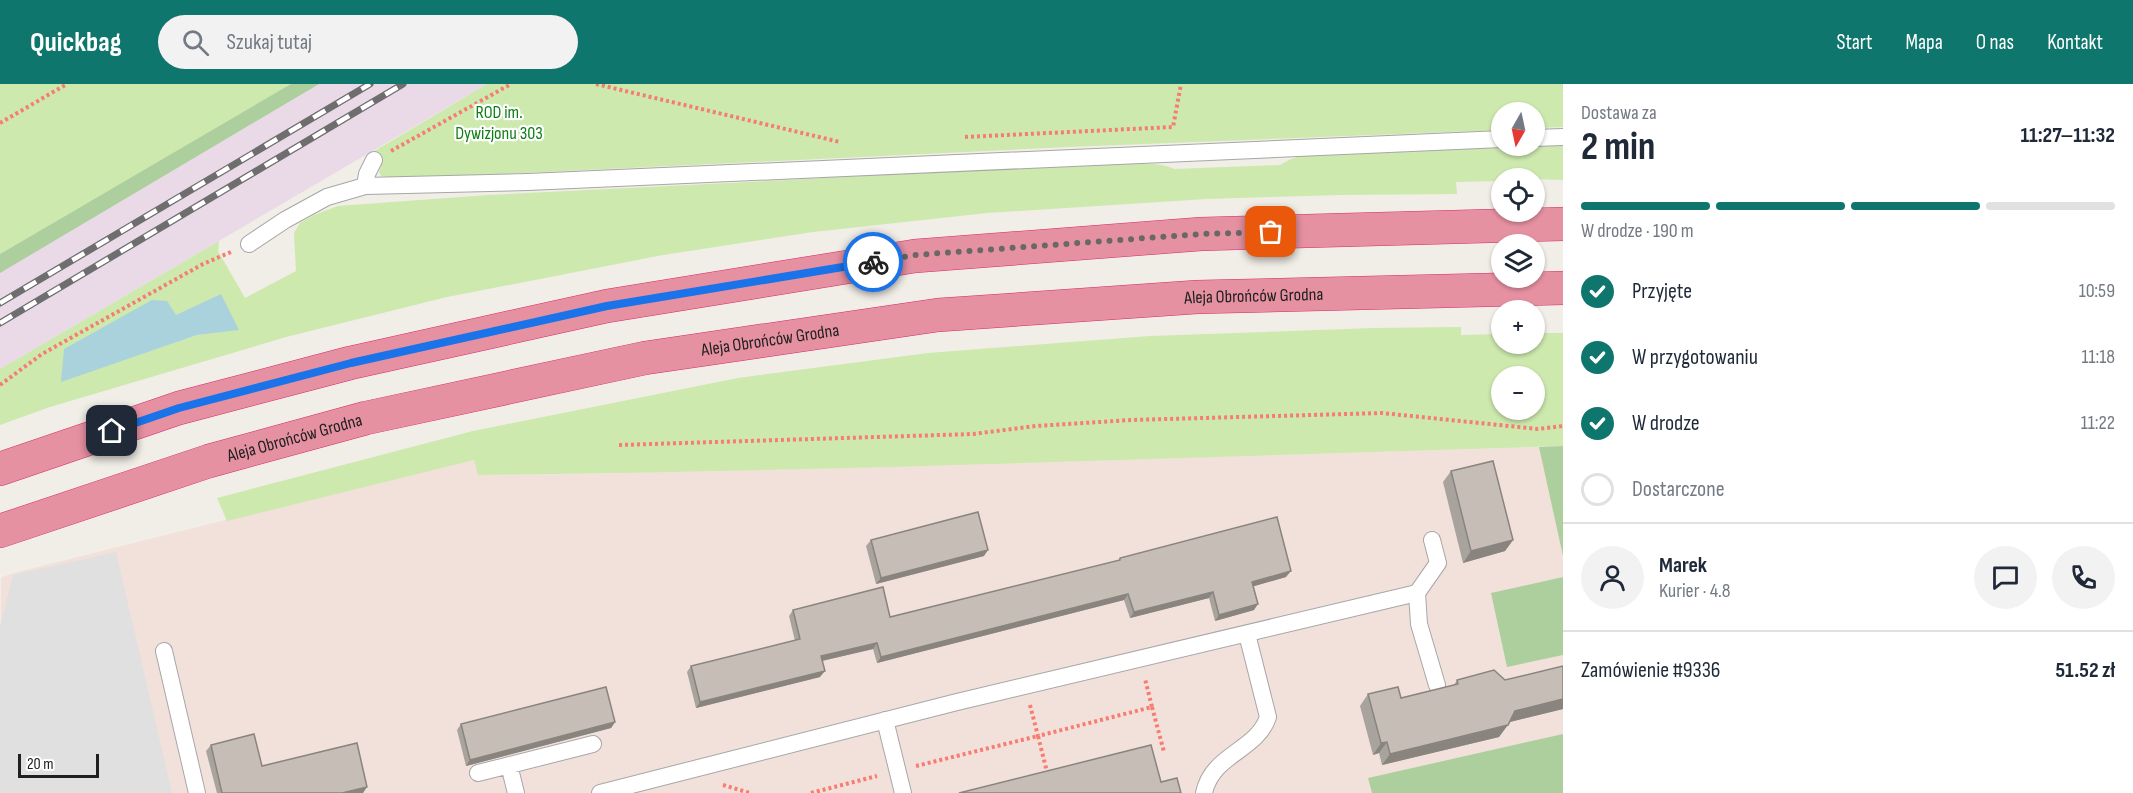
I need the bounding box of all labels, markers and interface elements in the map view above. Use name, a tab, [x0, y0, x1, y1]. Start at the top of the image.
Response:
search box	[158, 15, 578, 69]
text: Quickbag	[30, 26, 122, 59]
icon: search	[179, 26, 212, 59]
text: Szukaj tutaj	[227, 29, 312, 56]
text: Start	[1836, 30, 1873, 55]
text: Mapa	[1906, 30, 1943, 55]
text: O nas	[1976, 30, 2014, 55]
text: Kontakt	[2047, 30, 2103, 55]
text: Dostawa za	[1581, 101, 1657, 125]
park label: ROD im. Dywizjonu 303	[455, 102, 543, 144]
north arrow	[1491, 102, 1545, 156]
map controls	[1491, 102, 1545, 420]
text: 11:27–11:32	[2020, 122, 2115, 149]
text: 2 min	[1581, 124, 1655, 171]
button: locate	[1491, 168, 1545, 222]
pin	[1245, 206, 1296, 257]
icon: bag	[1254, 215, 1287, 248]
text: W drodze · 190 m	[1581, 219, 1694, 243]
courier	[843, 232, 903, 292]
button: layers	[1491, 234, 1545, 288]
icon: bike	[857, 246, 890, 279]
icon: check	[1581, 275, 1614, 308]
text: Przyjęte	[1632, 278, 1692, 305]
text: 10:59	[2079, 279, 2115, 303]
street label: Aleja Obrońców Grodna	[1182, 284, 1324, 309]
button: +	[1491, 300, 1545, 354]
street label: Aleja Obrońców Grodna	[699, 320, 841, 361]
icon: check	[1581, 341, 1614, 374]
text: W przygotowaniu	[1632, 344, 1758, 371]
text: 11:18	[2081, 345, 2115, 369]
button: −	[1491, 366, 1545, 420]
pin	[86, 405, 137, 456]
icon: check	[1581, 407, 1614, 440]
street label: Aleja Obrońców Grodna	[224, 410, 365, 467]
text: W drodze	[1632, 410, 1700, 437]
text: 11:22	[2081, 411, 2115, 435]
icon: home	[95, 414, 128, 447]
text: Dostarczone	[1632, 476, 1725, 503]
button: person	[1581, 546, 1644, 609]
button: chat	[1974, 546, 2037, 609]
button: phone	[2052, 546, 2115, 609]
text: Marek	[1659, 552, 1707, 579]
text: Kurier · 4.8	[1659, 579, 1731, 603]
text: Zamówienie #9336	[1581, 657, 1720, 684]
text: 51.52 zł	[2055, 657, 2115, 684]
scale bar	[18, 751, 99, 778]
text: 20 m	[27, 755, 54, 774]

